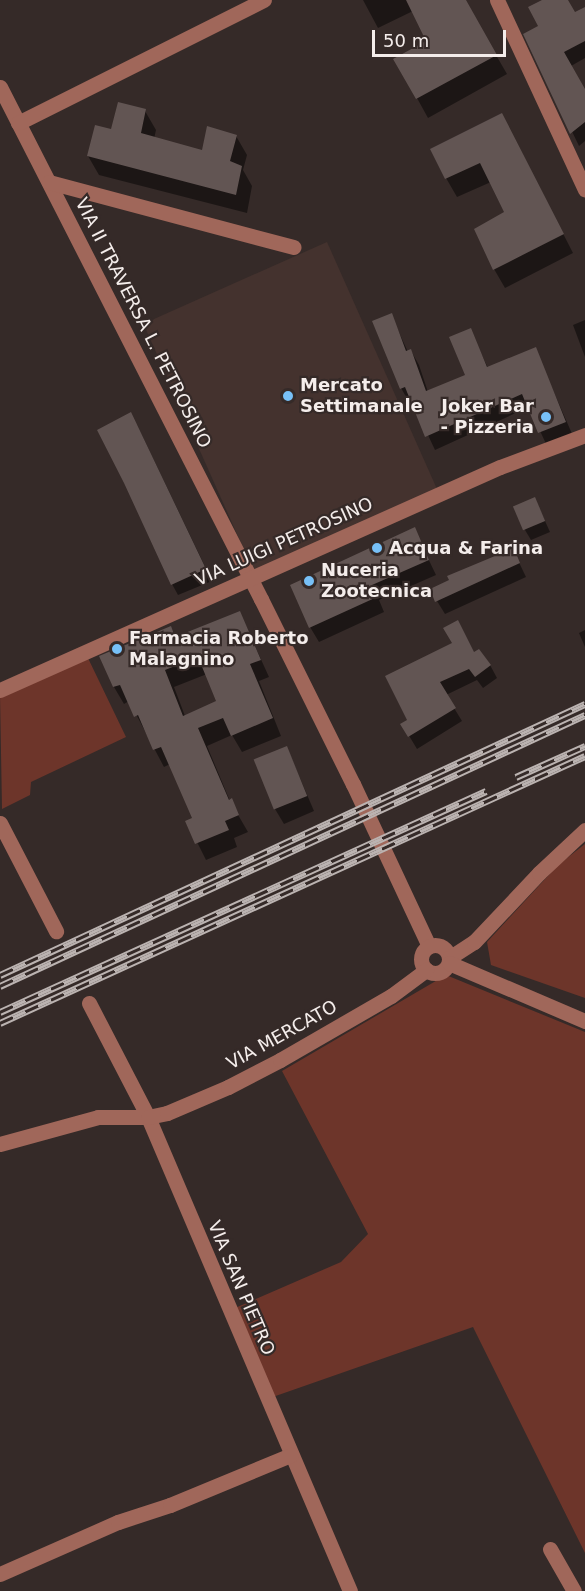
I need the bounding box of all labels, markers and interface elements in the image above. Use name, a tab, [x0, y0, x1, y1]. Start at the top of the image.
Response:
scale bar	[375, 18, 508, 56]
text: 50 m	[383, 30, 429, 51]
street label: VIA II TRAVERSA L. PETROSINO	[70, 194, 216, 452]
place label: Mercato Settimanale	[300, 375, 423, 418]
marker: Mercato Settimanale	[281, 389, 295, 403]
place label: Joker Bar - Pizzeria	[441, 396, 534, 438]
marker: Joker Bar - Pizzeria	[539, 410, 553, 424]
street label: VIA LUIGI PETROSINO	[192, 493, 376, 591]
place label: Acqua & Farina	[389, 537, 543, 559]
marker: Acqua & Farina	[370, 541, 384, 555]
place label: Nuceria Zootecnica	[321, 560, 432, 602]
marker: Nuceria Zootecnica	[302, 574, 316, 588]
place label: Farmacia Roberto Malagnino	[129, 628, 309, 670]
marker: Farmacia Roberto Malagnino	[110, 642, 124, 656]
street label: VIA MERCATO	[223, 996, 341, 1074]
street label: VIA SAN PIETRO	[203, 1217, 279, 1359]

